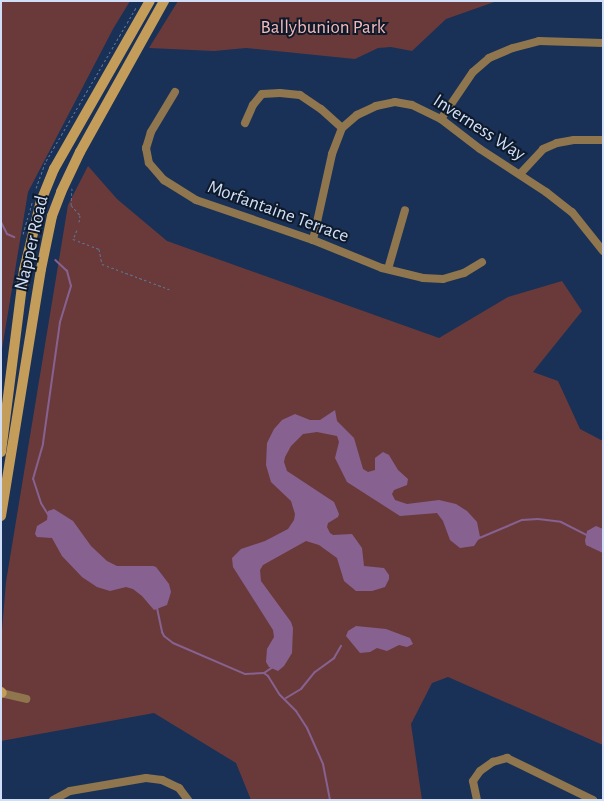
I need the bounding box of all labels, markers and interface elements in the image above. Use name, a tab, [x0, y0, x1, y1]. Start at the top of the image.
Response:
park label: Ballybunion Park	[260, 17, 386, 39]
street label: Inverness Way	[429, 90, 529, 166]
street label: Morfantaine Terrace	[204, 176, 352, 248]
street label: Napper Road	[10, 193, 54, 293]

